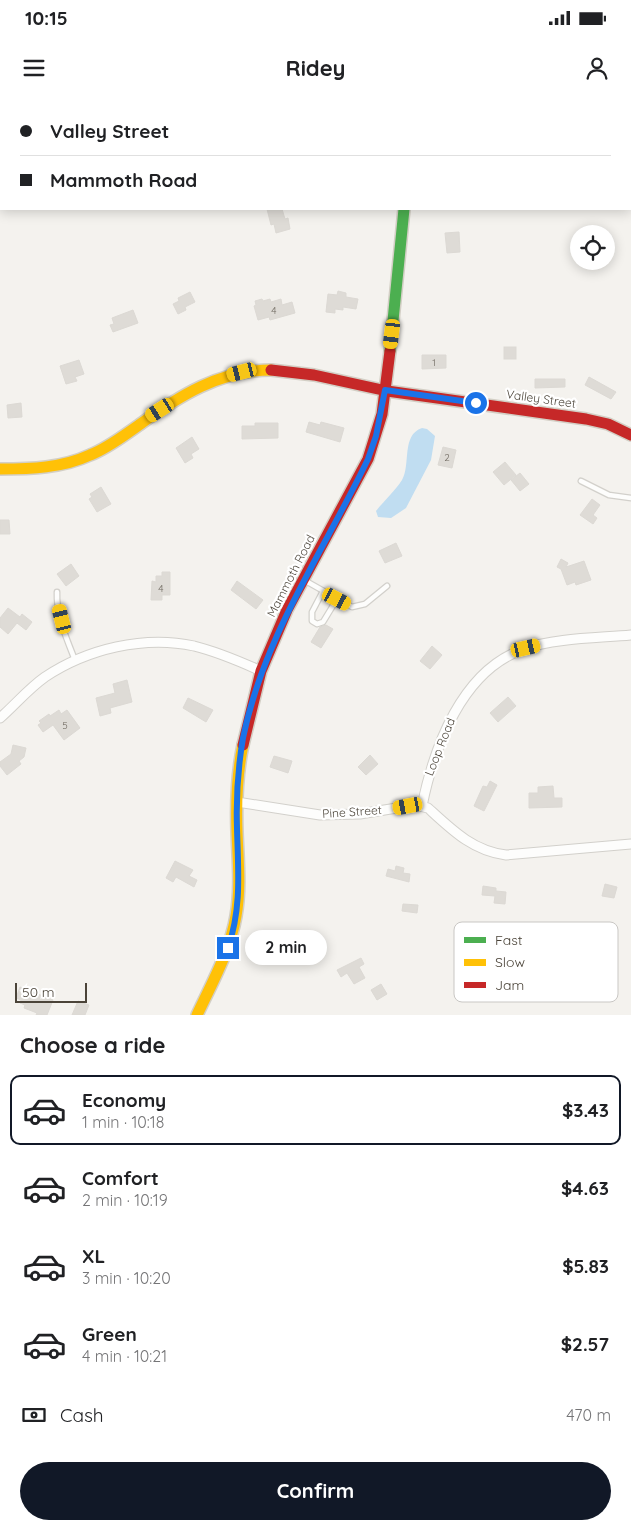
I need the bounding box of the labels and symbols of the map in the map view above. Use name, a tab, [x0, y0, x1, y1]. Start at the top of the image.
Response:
house number: 4	[271, 304, 277, 317]
car	[382, 318, 401, 350]
house number: 1	[432, 356, 436, 369]
car	[225, 361, 258, 383]
street label: Valley Street	[505, 386, 577, 411]
route start	[465, 392, 487, 414]
car	[143, 396, 176, 424]
house number: 2	[444, 451, 450, 464]
street label: Mammoth Road	[263, 532, 318, 619]
house number: 4	[158, 582, 164, 595]
car	[320, 586, 353, 612]
car	[51, 603, 72, 635]
car	[509, 637, 542, 659]
street label: Loop Road	[421, 716, 458, 778]
house number: 5	[62, 719, 68, 732]
car	[391, 796, 424, 816]
street label: Pine Street	[322, 802, 382, 821]
legend	[454, 922, 618, 1002]
callout: 2 min	[246, 930, 328, 966]
text: Fast	[495, 931, 523, 949]
route end	[217, 937, 239, 959]
text: Slow	[495, 953, 525, 971]
text: Jam	[495, 976, 524, 994]
scale bar	[15, 980, 88, 1003]

